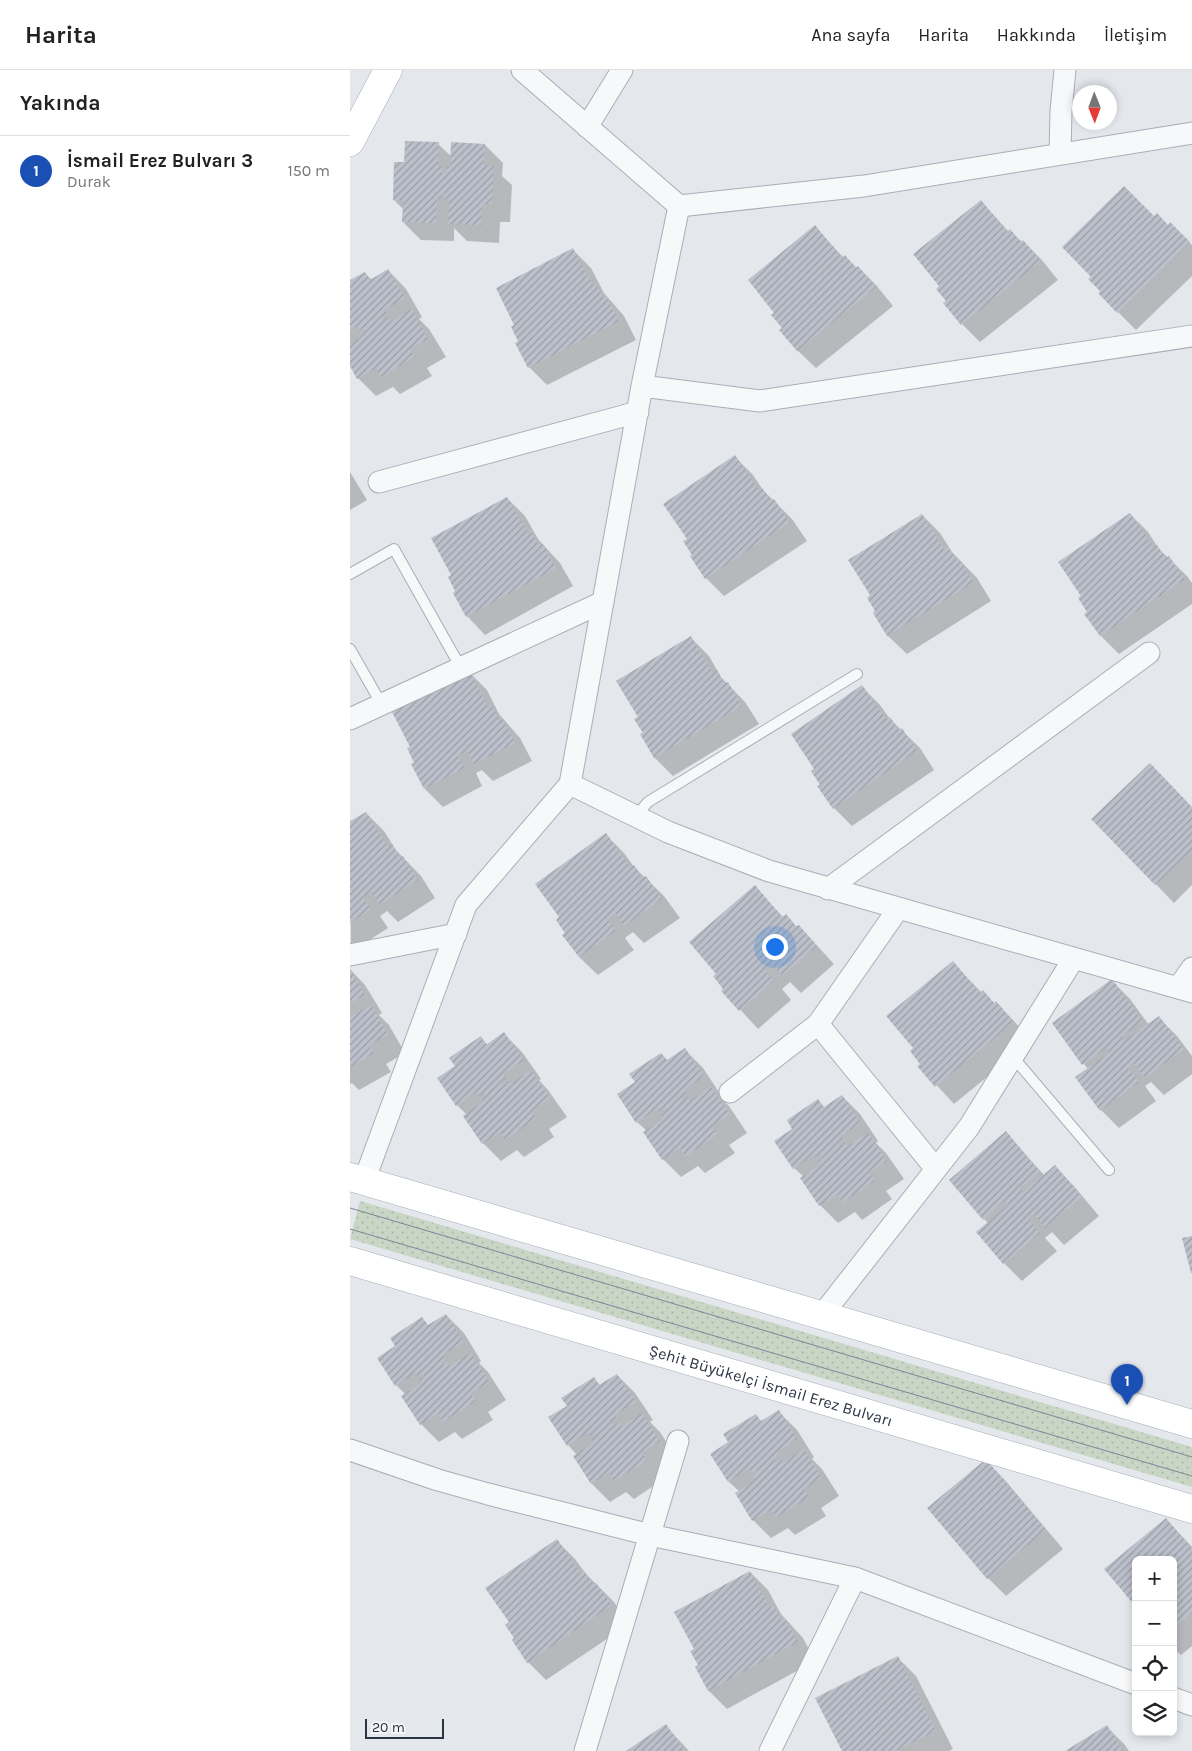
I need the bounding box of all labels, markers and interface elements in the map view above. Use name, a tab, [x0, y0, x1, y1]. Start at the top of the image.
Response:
text: Harita	[25, 21, 97, 49]
text: Ana sayfa	[811, 24, 890, 46]
text: Harita	[918, 24, 969, 46]
text: Hakkında	[997, 24, 1076, 46]
text: İletişim	[1104, 24, 1167, 46]
north arrow	[1072, 85, 1117, 130]
text: Yakında	[20, 91, 101, 115]
text: İsmail Erez Bulvarı 3	[67, 150, 253, 172]
text: 1	[33, 161, 39, 180]
text: 150 m	[287, 161, 330, 180]
text: Durak	[67, 172, 111, 191]
your location	[762, 934, 788, 960]
street label: Şehit Büyükelçi İsmail Erez Bulvarı	[647, 1340, 895, 1430]
pin: 1	[1111, 1364, 1143, 1405]
map controls	[1132, 1556, 1177, 1736]
button: +	[1132, 1556, 1177, 1601]
button: −	[1132, 1601, 1177, 1646]
button: locate	[1132, 1646, 1177, 1691]
button: layers	[1132, 1691, 1177, 1736]
scale bar	[365, 1716, 444, 1739]
text: 20 m	[372, 1719, 405, 1736]

